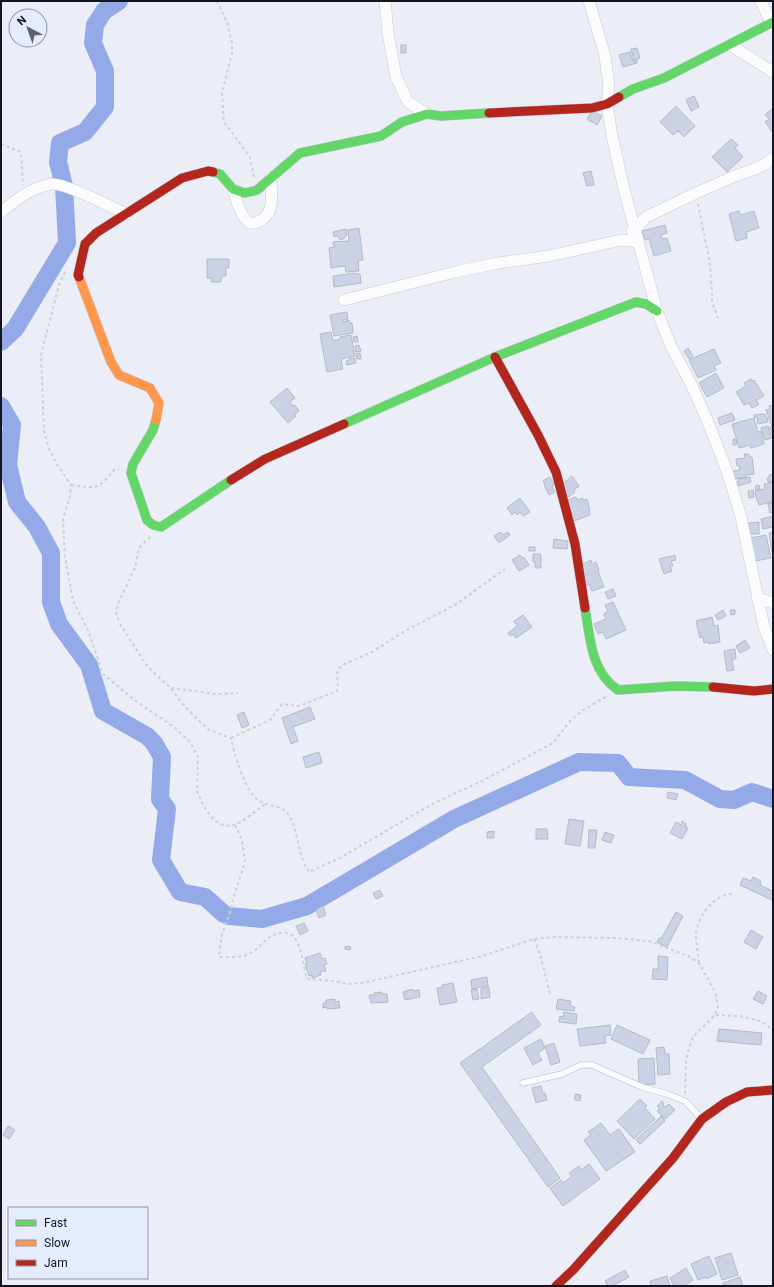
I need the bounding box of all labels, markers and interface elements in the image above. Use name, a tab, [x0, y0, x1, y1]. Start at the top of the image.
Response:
north arrow	[8, 8, 48, 48]
text: N	[15, 13, 29, 28]
legend	[8, 1207, 148, 1279]
text: Fast	[44, 1216, 67, 1230]
text: Slow	[44, 1236, 70, 1250]
text: Jam	[44, 1256, 68, 1270]

